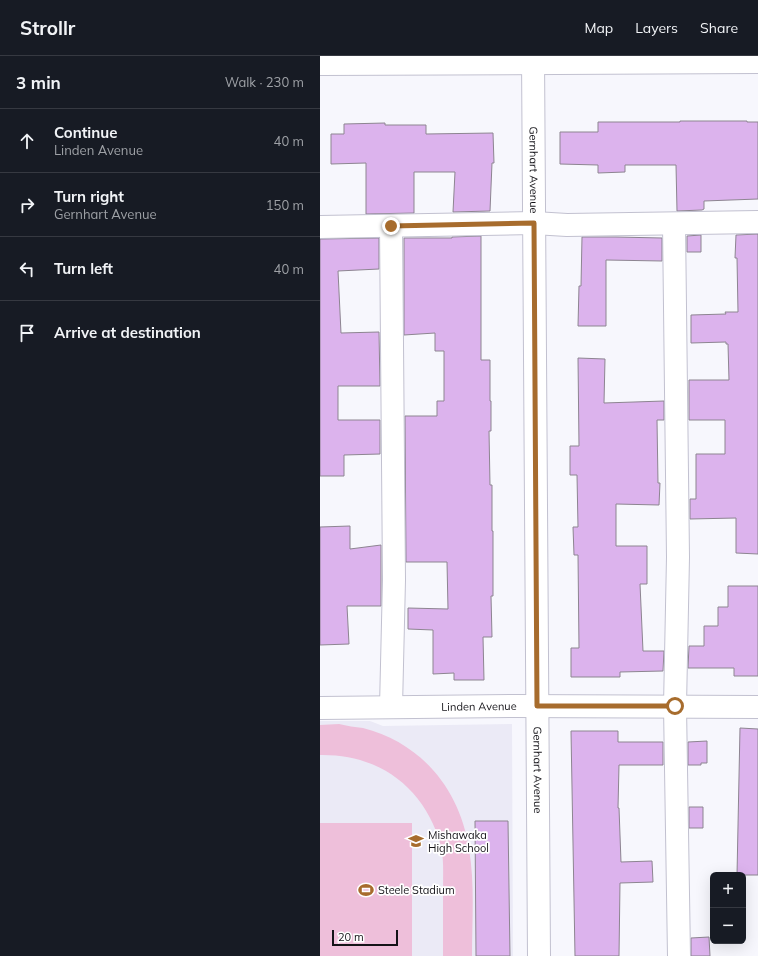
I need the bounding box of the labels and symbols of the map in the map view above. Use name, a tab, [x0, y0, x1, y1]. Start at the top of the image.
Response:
street label: Gernhart Avenue	[526, 126, 541, 214]
route end	[382, 217, 400, 235]
route start	[666, 697, 684, 715]
street label: Linden Avenue	[441, 699, 517, 714]
street label: Gernhart Avenue	[530, 726, 545, 814]
place label: Mishawaka High School	[428, 828, 489, 855]
school or university icon: Mishawaka High School	[407, 832, 425, 850]
sports icon: Steele Stadium	[357, 881, 375, 899]
place label: Steele Stadium	[378, 883, 455, 897]
scale bar	[332, 928, 398, 947]

